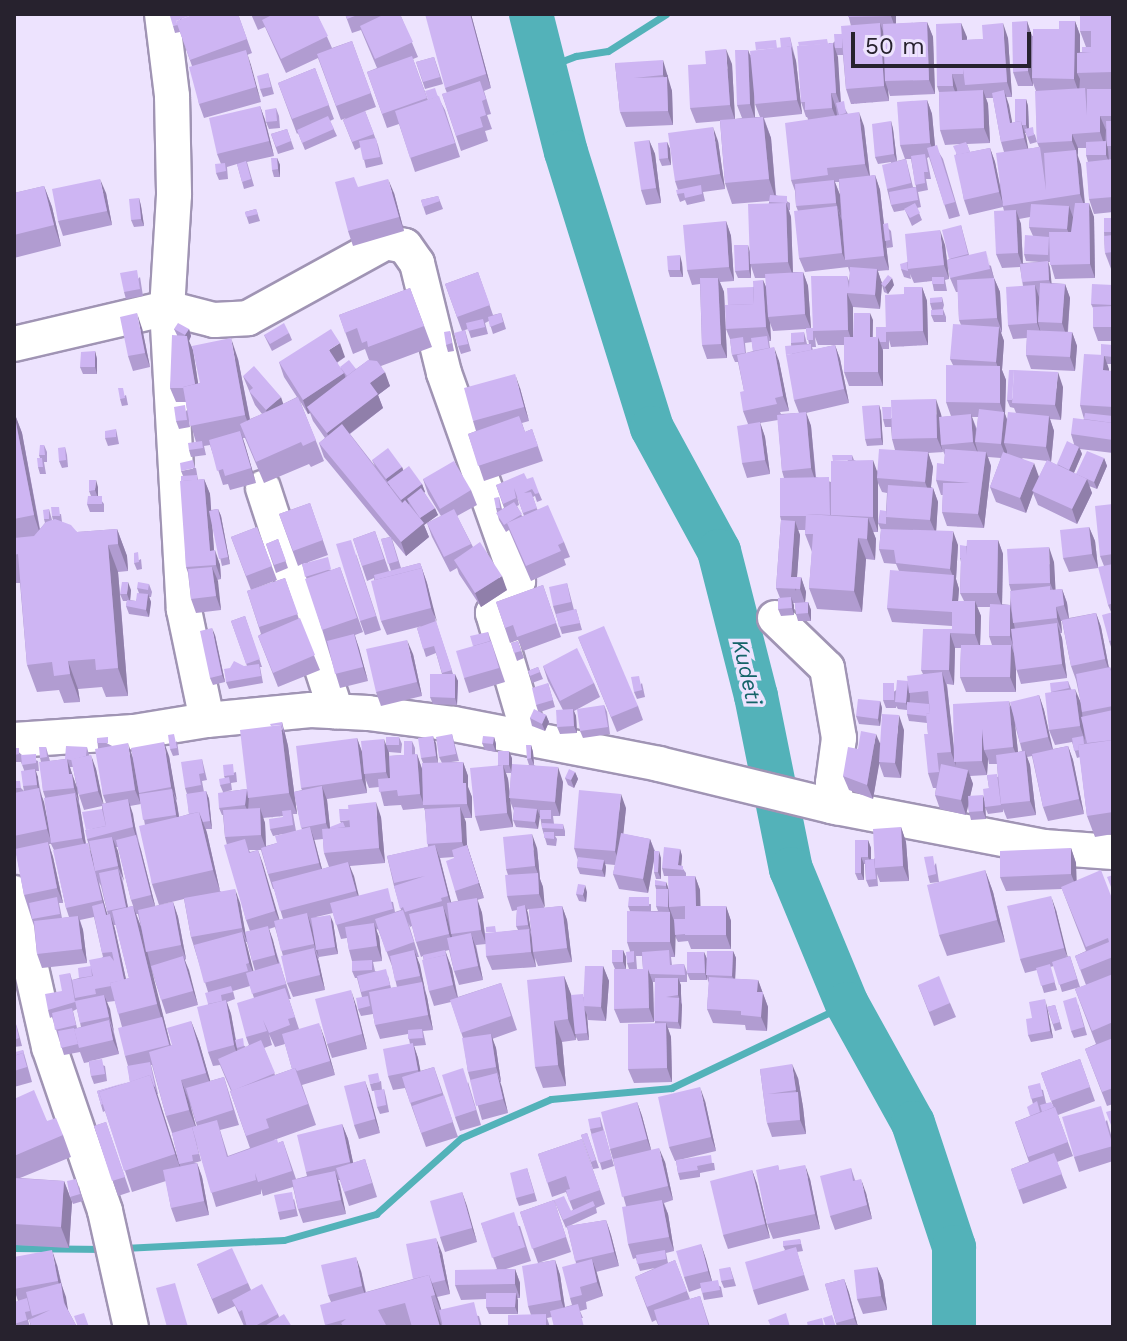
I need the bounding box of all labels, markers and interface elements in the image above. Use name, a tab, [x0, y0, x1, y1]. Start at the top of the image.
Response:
scale bar	[855, 16, 1035, 66]
text: 50 m	[865, 32, 925, 60]
water label: Kudeti	[727, 637, 767, 707]

